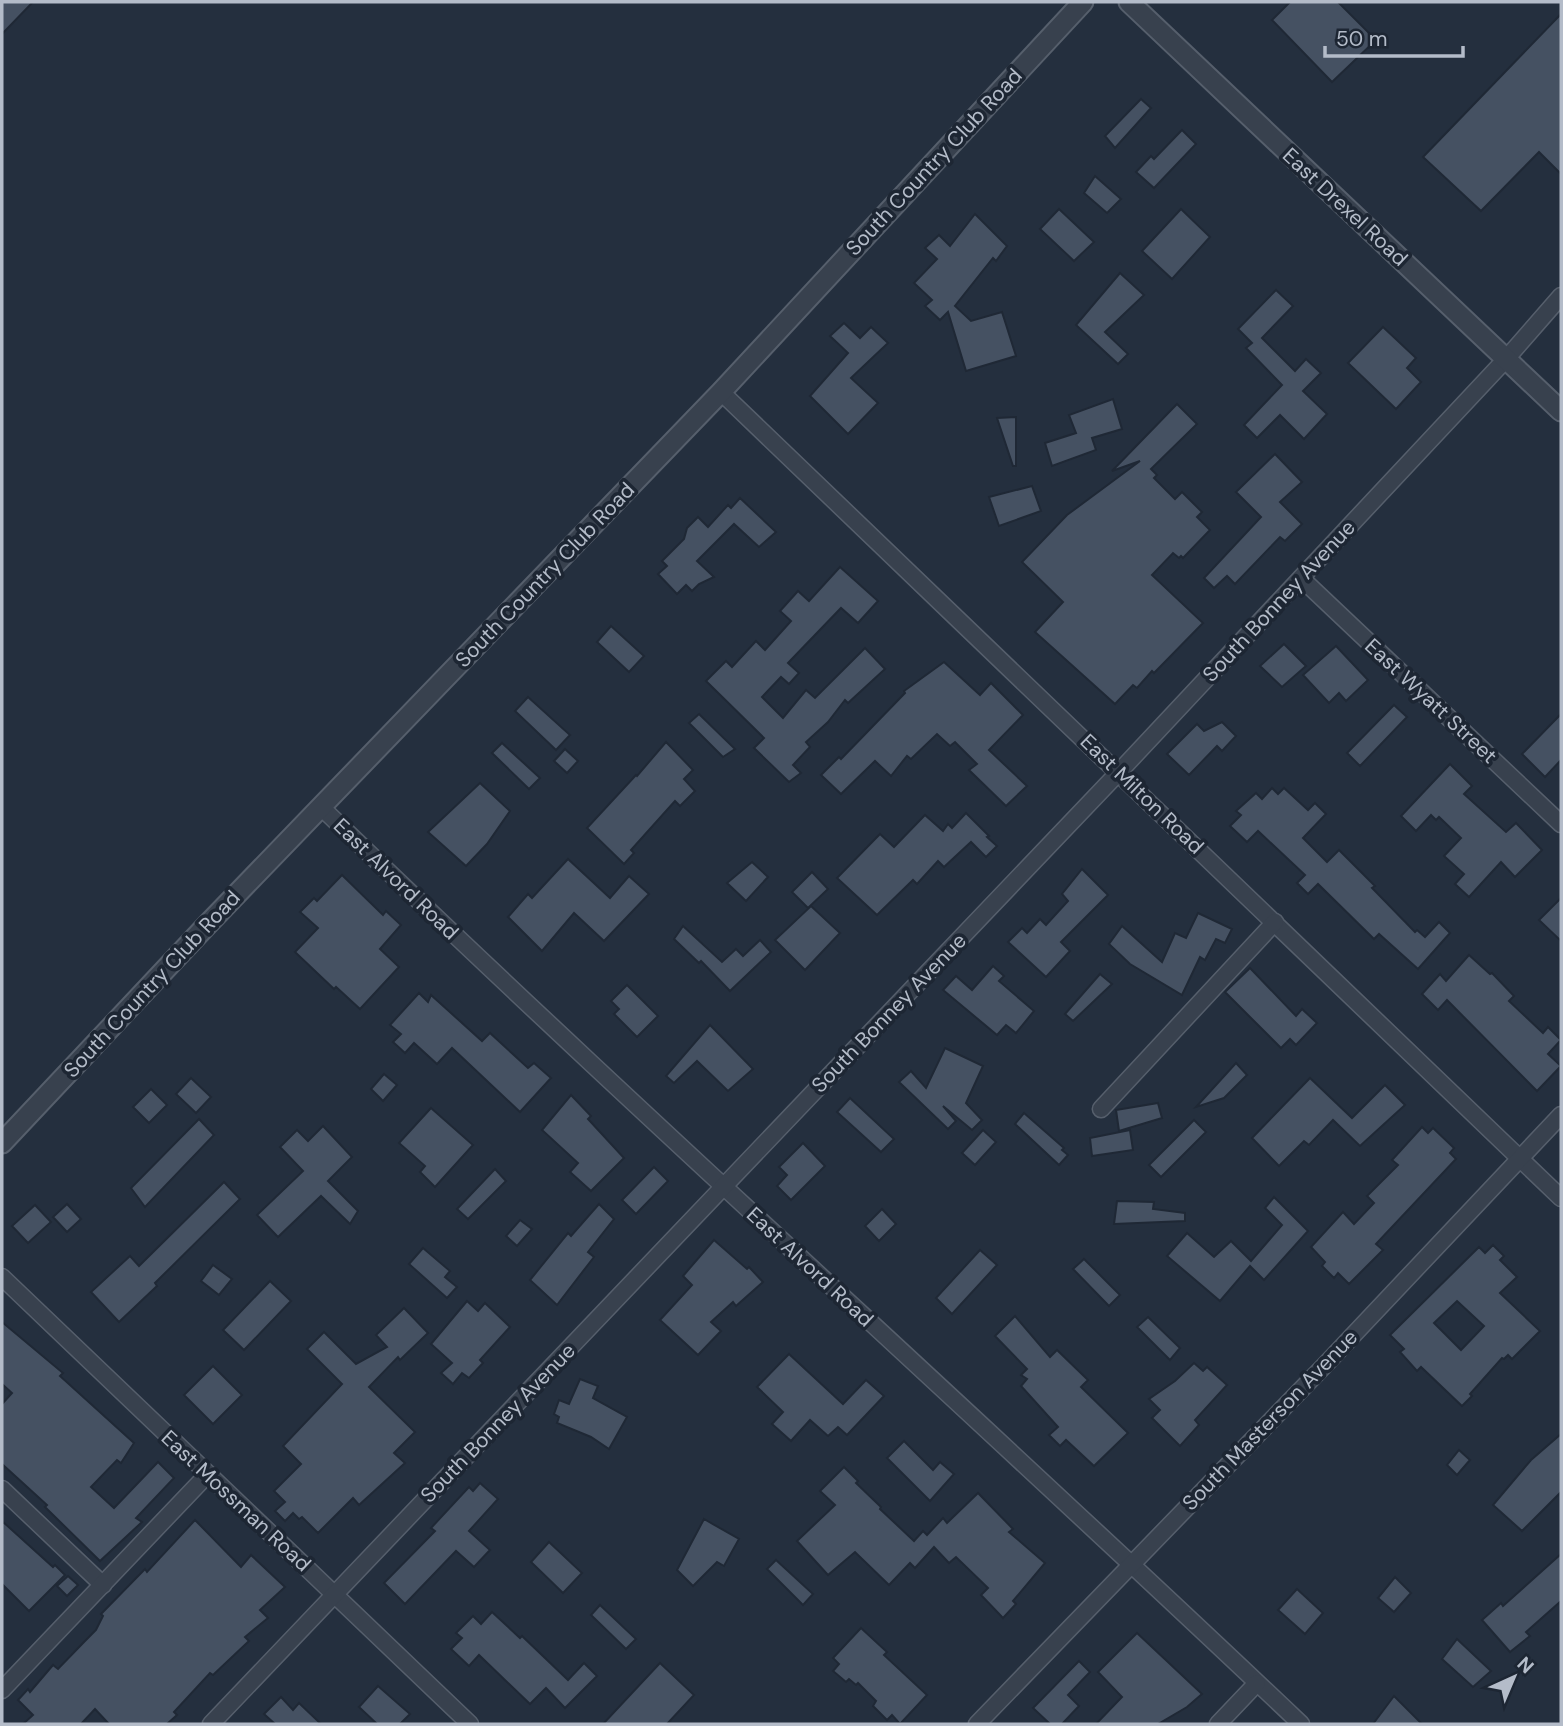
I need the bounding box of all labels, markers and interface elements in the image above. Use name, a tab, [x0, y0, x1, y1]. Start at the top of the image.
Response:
scale bar	[1325, 14, 1463, 58]
text: 50 m	[1336, 25, 1387, 53]
street label: South Country Club Road	[840, 62, 1028, 262]
street label: East Drexel Road	[1276, 142, 1414, 272]
street label: South Country Club Road	[449, 477, 641, 673]
street label: South Bonney Avenue	[1196, 514, 1362, 688]
street label: East Wyatt Street	[1359, 632, 1503, 770]
street label: East Milton Road	[1074, 728, 1210, 860]
street label: East Alvord Road	[327, 812, 465, 946]
street label: South Country Club Road	[58, 884, 246, 1084]
street label: South Bonney Avenue	[805, 927, 973, 1099]
street label: East Alvord Road	[741, 1201, 879, 1333]
street label: South Masterson Avenue	[1176, 1323, 1364, 1517]
street label: South Bonney Avenue	[414, 1337, 582, 1509]
street label: East Mossman Road	[155, 1424, 317, 1578]
north arrow	[1479, 1642, 1549, 1712]
text: N	[1512, 1651, 1539, 1679]

